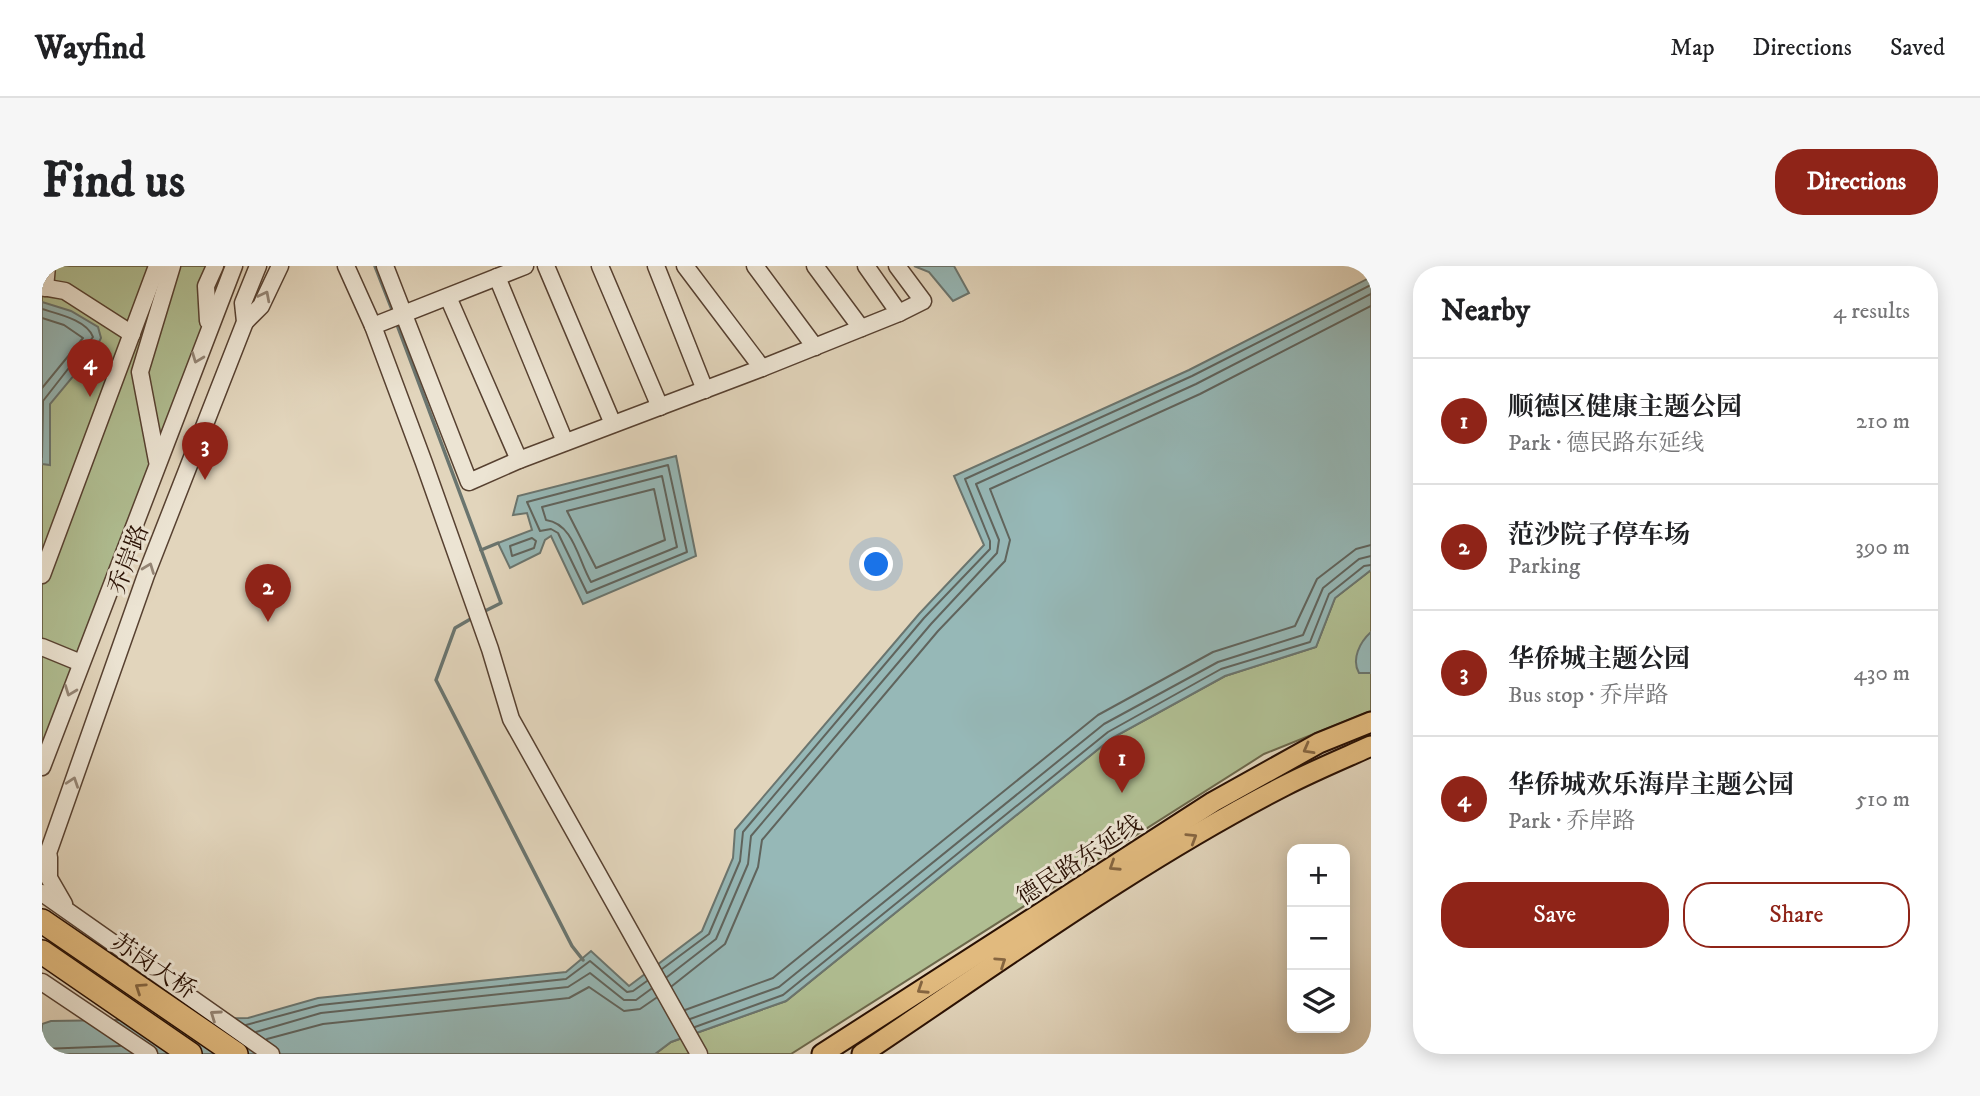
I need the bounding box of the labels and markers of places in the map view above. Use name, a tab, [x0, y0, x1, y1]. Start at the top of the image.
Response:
pin: 4	[67, 339, 113, 397]
pin: 3	[182, 422, 228, 480]
pin: 2	[245, 564, 291, 622]
pin: 1	[1099, 735, 1145, 793]

